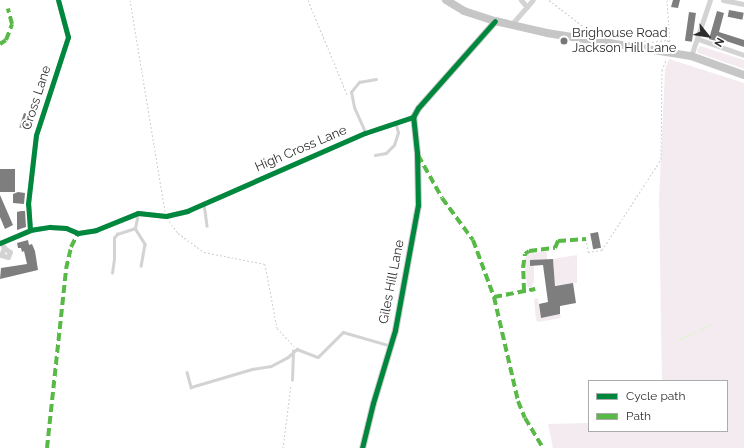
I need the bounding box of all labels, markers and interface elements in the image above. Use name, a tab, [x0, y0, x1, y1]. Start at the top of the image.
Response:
north arrow	[688, 16, 728, 56]
place label: Brighouse Road Jackson Hill Lane	[572, 26, 677, 57]
text: N	[711, 35, 727, 49]
marker: Brighouse Road Jackson Hill Lane	[559, 36, 569, 46]
street label: Cross Lane	[19, 64, 55, 132]
street label: High Cross Lane	[253, 123, 349, 175]
street label: Giles Hill Lane	[376, 239, 408, 325]
legend	[588, 380, 728, 432]
text: Cycle path	[626, 389, 685, 403]
text: Path	[626, 409, 651, 423]

